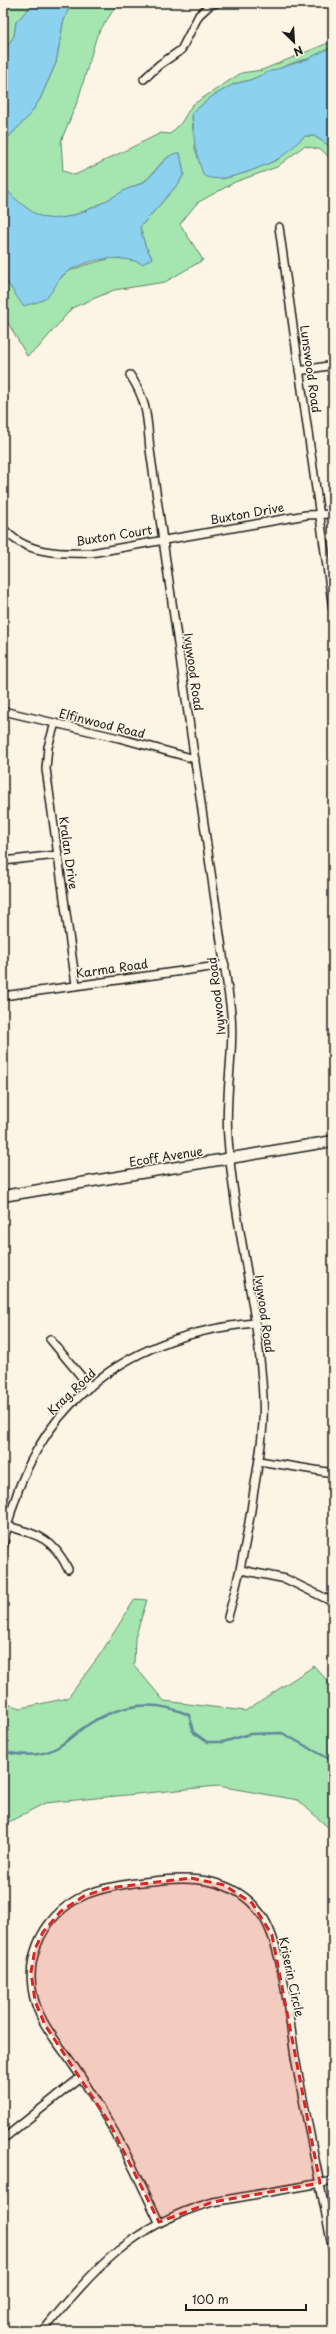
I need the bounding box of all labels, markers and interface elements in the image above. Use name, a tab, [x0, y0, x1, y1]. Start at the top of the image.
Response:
north arrow	[274, 22, 314, 62]
text: N	[291, 42, 306, 61]
street label: Lunswood Road	[296, 324, 326, 414]
street label: Buxton Drive	[208, 498, 285, 528]
street label: Buxton Court	[75, 520, 153, 550]
street label: Ivywood Road	[180, 632, 208, 712]
street label: Elfinwood Road	[57, 704, 147, 742]
street label: Kralan Drive	[55, 815, 83, 890]
street label: Karma Road	[75, 954, 149, 982]
street label: Ivywood Road	[202, 956, 230, 1036]
street label: Ecoff Avenue	[128, 1141, 204, 1171]
street label: Ivywood Road	[251, 1274, 279, 1354]
street label: Krag Road	[43, 1364, 100, 1419]
street label: Kriserin Circle	[275, 1935, 309, 2019]
scale bar	[186, 2286, 306, 2312]
text: 100 m	[192, 2290, 229, 2308]

